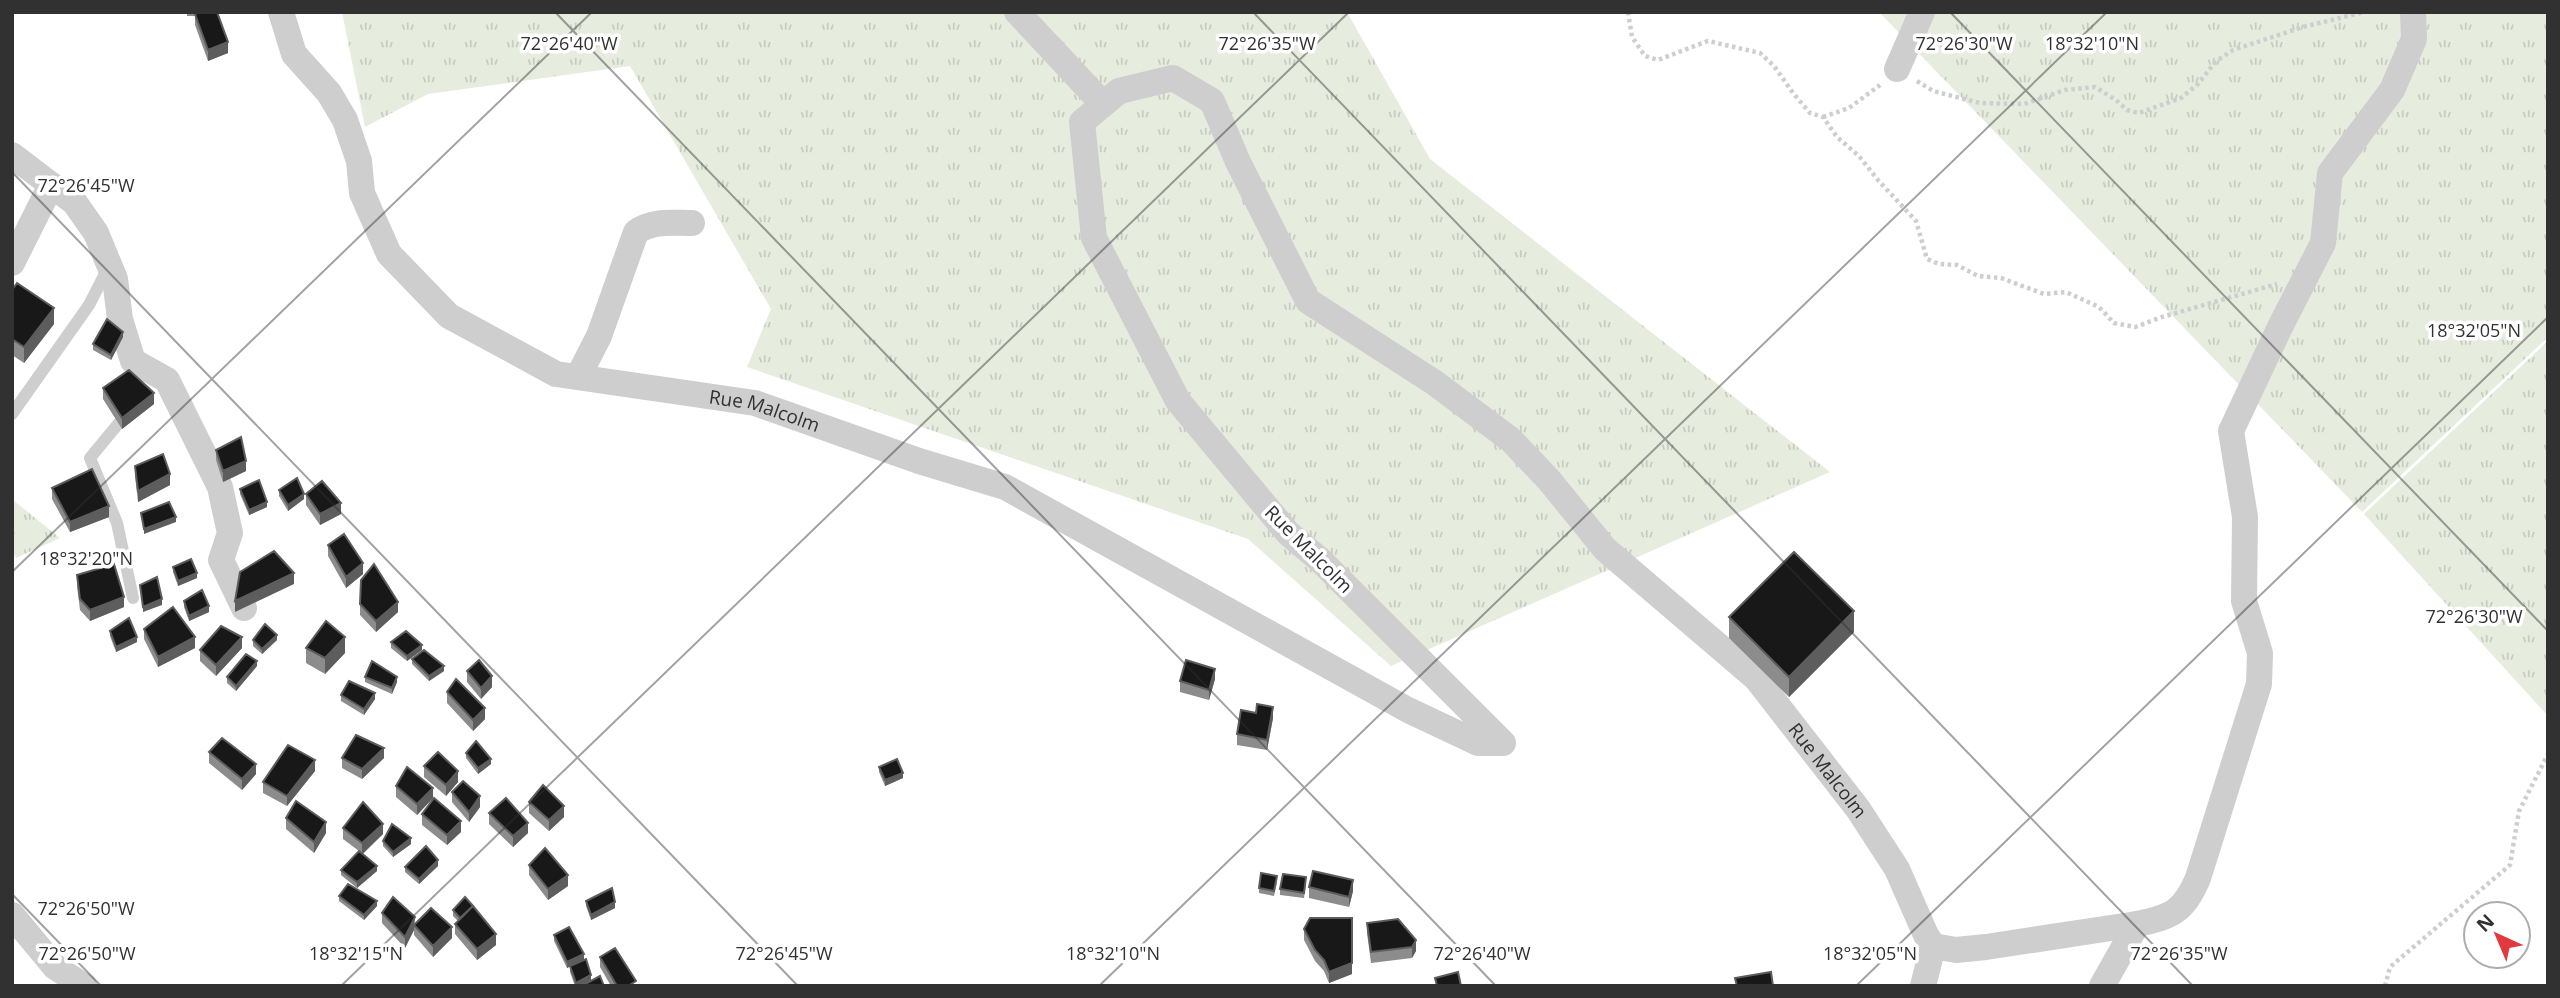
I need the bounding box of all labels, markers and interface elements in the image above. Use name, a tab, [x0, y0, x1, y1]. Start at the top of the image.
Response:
text: 72°26'40"W	[520, 31, 618, 55]
text: 72°26'35"W	[1218, 31, 1316, 55]
text: 72°26'30"W	[1915, 31, 2013, 55]
text: 18°32'10"N	[2045, 31, 2139, 55]
text: 72°26'45"W	[37, 173, 135, 197]
text: 18°32'05"N	[2427, 318, 2521, 342]
street label: Rue Malcolm	[707, 383, 824, 438]
street label: Rue Malcolm	[1259, 499, 1359, 599]
text: 18°32'20"N	[39, 546, 133, 570]
text: 72°26'30"W	[2425, 604, 2523, 628]
street label: Rue Malcolm	[1782, 717, 1873, 823]
text: 72°26'50"W	[37, 896, 135, 920]
north arrow	[2462, 900, 2532, 970]
text: N	[2471, 908, 2500, 937]
text: 72°26'50"W	[38, 941, 136, 965]
text: 18°32'15"N	[309, 941, 403, 965]
text: 72°26'45"W	[735, 941, 833, 965]
text: 18°32'10"N	[1066, 941, 1160, 965]
text: 72°26'40"W	[1433, 941, 1531, 965]
text: 18°32'05"N	[1823, 941, 1917, 965]
text: 72°26'35"W	[2130, 941, 2228, 965]

